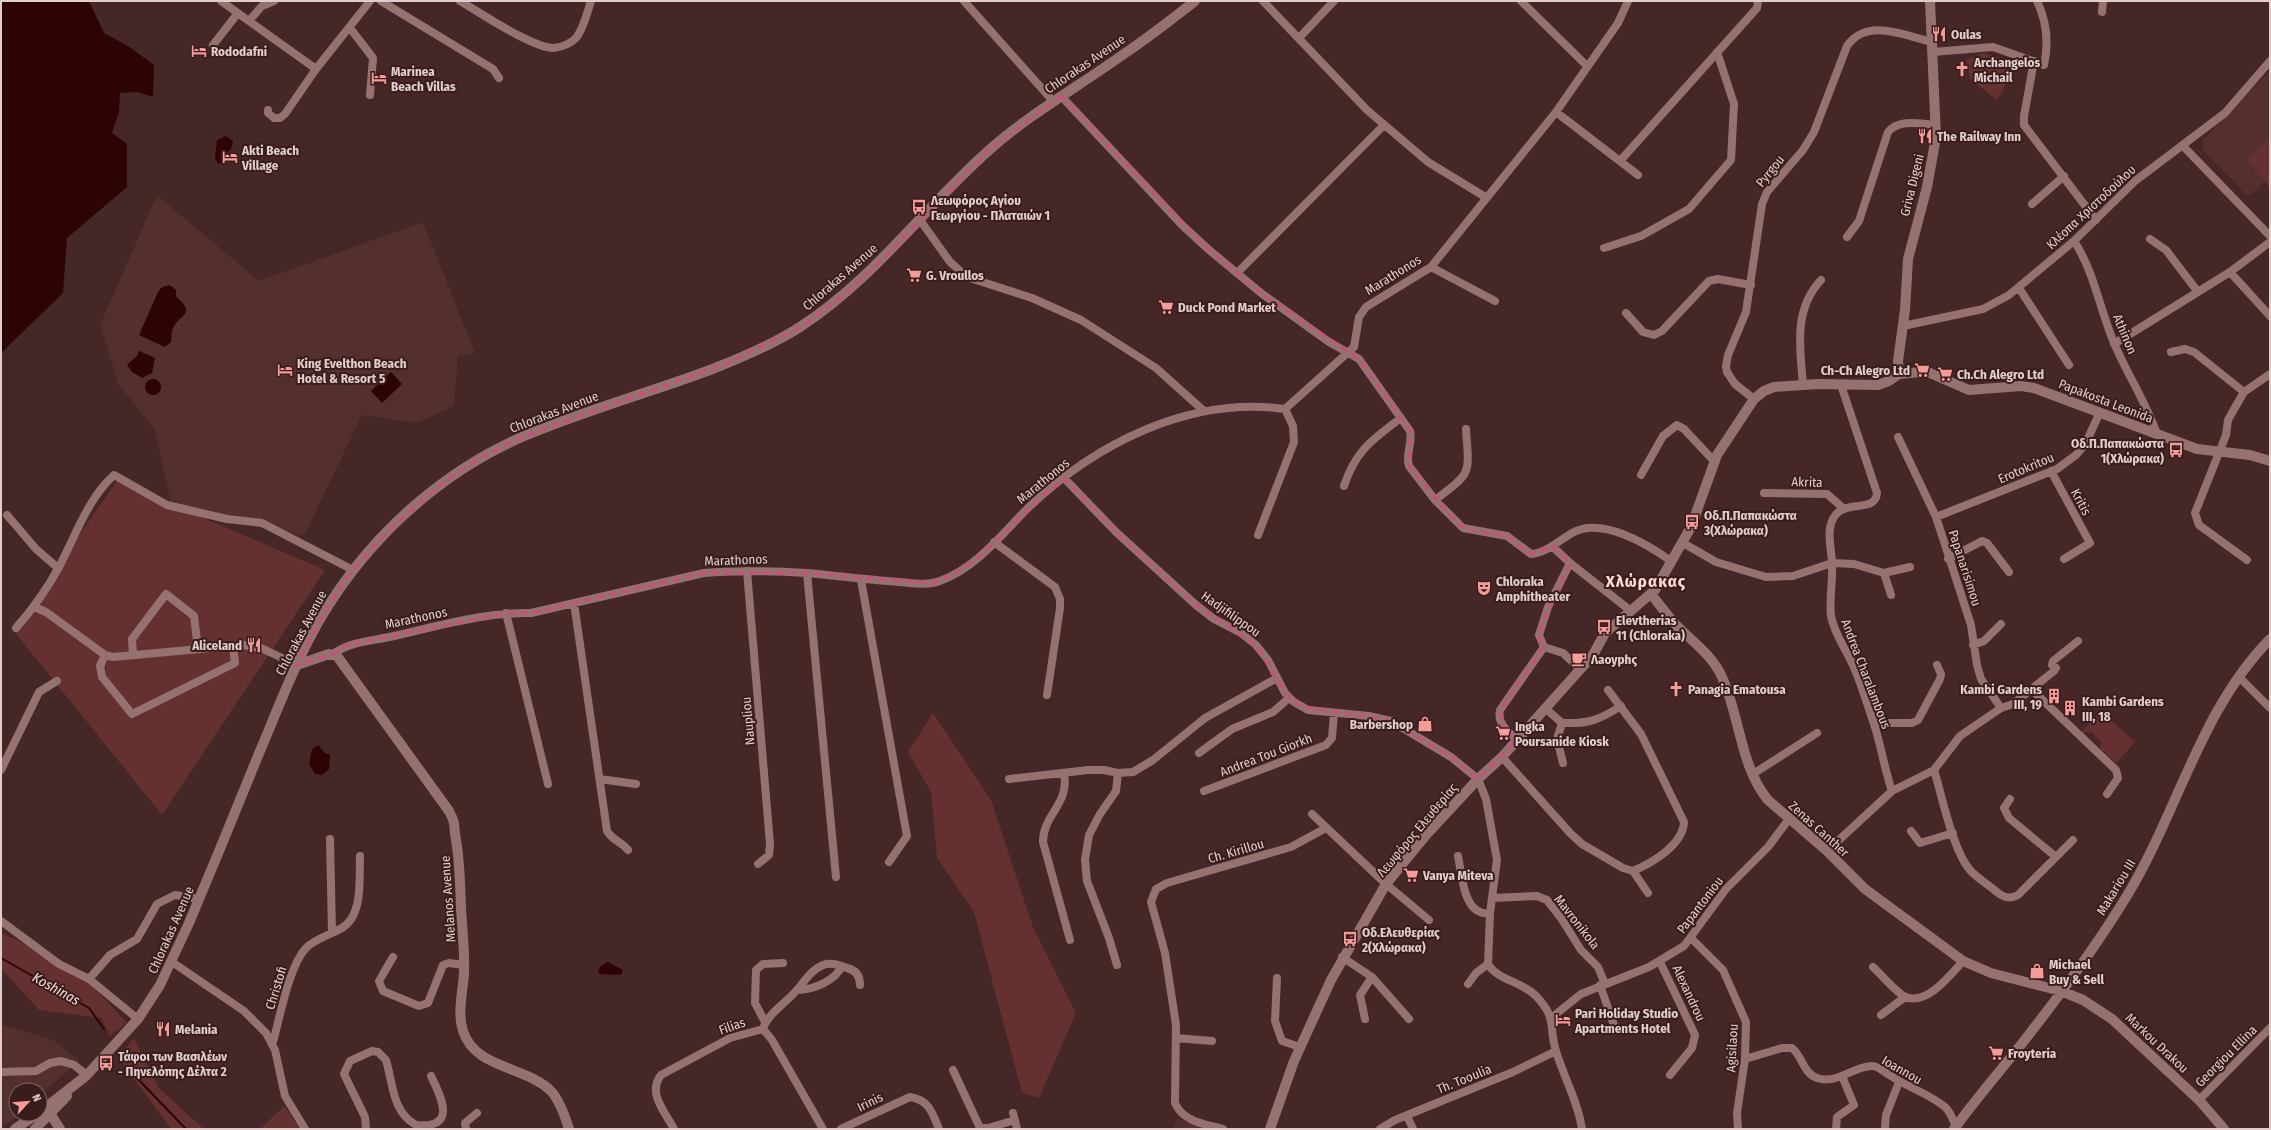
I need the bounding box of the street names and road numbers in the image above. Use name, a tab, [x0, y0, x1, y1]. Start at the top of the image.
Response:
street label: Chlorakas Avenue	[1042, 32, 1128, 96]
street label: Pyrgou	[1753, 152, 1787, 190]
street label: Griva Digeni	[1897, 152, 1927, 218]
street label: Κλέοπα Χριστοδούλου	[2043, 162, 2139, 252]
street label: Chlorakas Avenue	[800, 241, 880, 313]
street label: Marathonos	[1362, 252, 1424, 298]
street label: Athinon	[2110, 312, 2140, 356]
street label: Papakosta Leonida	[2057, 376, 2155, 426]
street label: Chlorakas Avenue	[507, 388, 601, 436]
street label: Erotokritou	[1996, 449, 2056, 487]
street label: Marathonos	[1014, 455, 1073, 507]
street label: Akrita	[1791, 474, 1823, 490]
street label: Kritis	[2068, 486, 2094, 518]
street label: Papanarisimou	[1946, 528, 1984, 608]
street label: Marathonos	[704, 551, 768, 569]
street label: Chlorakas Avenue	[272, 588, 330, 678]
street label: Hadjifilippou	[1199, 588, 1263, 640]
street label: Marathonos	[383, 604, 449, 632]
street label: Andrea Charalambous	[1838, 617, 1894, 731]
street label: Naupliou	[738, 696, 758, 746]
street label: Andrea Tou Giorkh	[1218, 731, 1314, 779]
street label: Λεωφόρος Ελευθερίας	[1374, 780, 1461, 880]
street label: Zenas Canther	[1786, 798, 1853, 860]
street label: Ch. Kirillou	[1206, 836, 1266, 866]
street label: Melanos Avenue	[437, 855, 459, 943]
street label: Makariou III	[2093, 856, 2139, 918]
street label: Papantoniou	[1674, 874, 1726, 936]
street label: Chlorakas Avenue	[145, 884, 197, 976]
street label: Mavronikola	[1551, 892, 1603, 952]
street label: Alexandrou	[1670, 963, 1708, 1023]
street label: Christofi	[262, 965, 290, 1011]
street label: Markou Drakou	[2122, 1010, 2192, 1076]
street label: Filias	[717, 1014, 748, 1038]
street label: Georgiou Ellina	[2192, 1022, 2260, 1090]
street label: Agisilaou	[1723, 1023, 1741, 1073]
street label: Ioannou	[1879, 1053, 1925, 1087]
street label: Th. Tooulia	[1435, 1061, 1493, 1097]
street label: Irinis	[855, 1089, 886, 1115]

